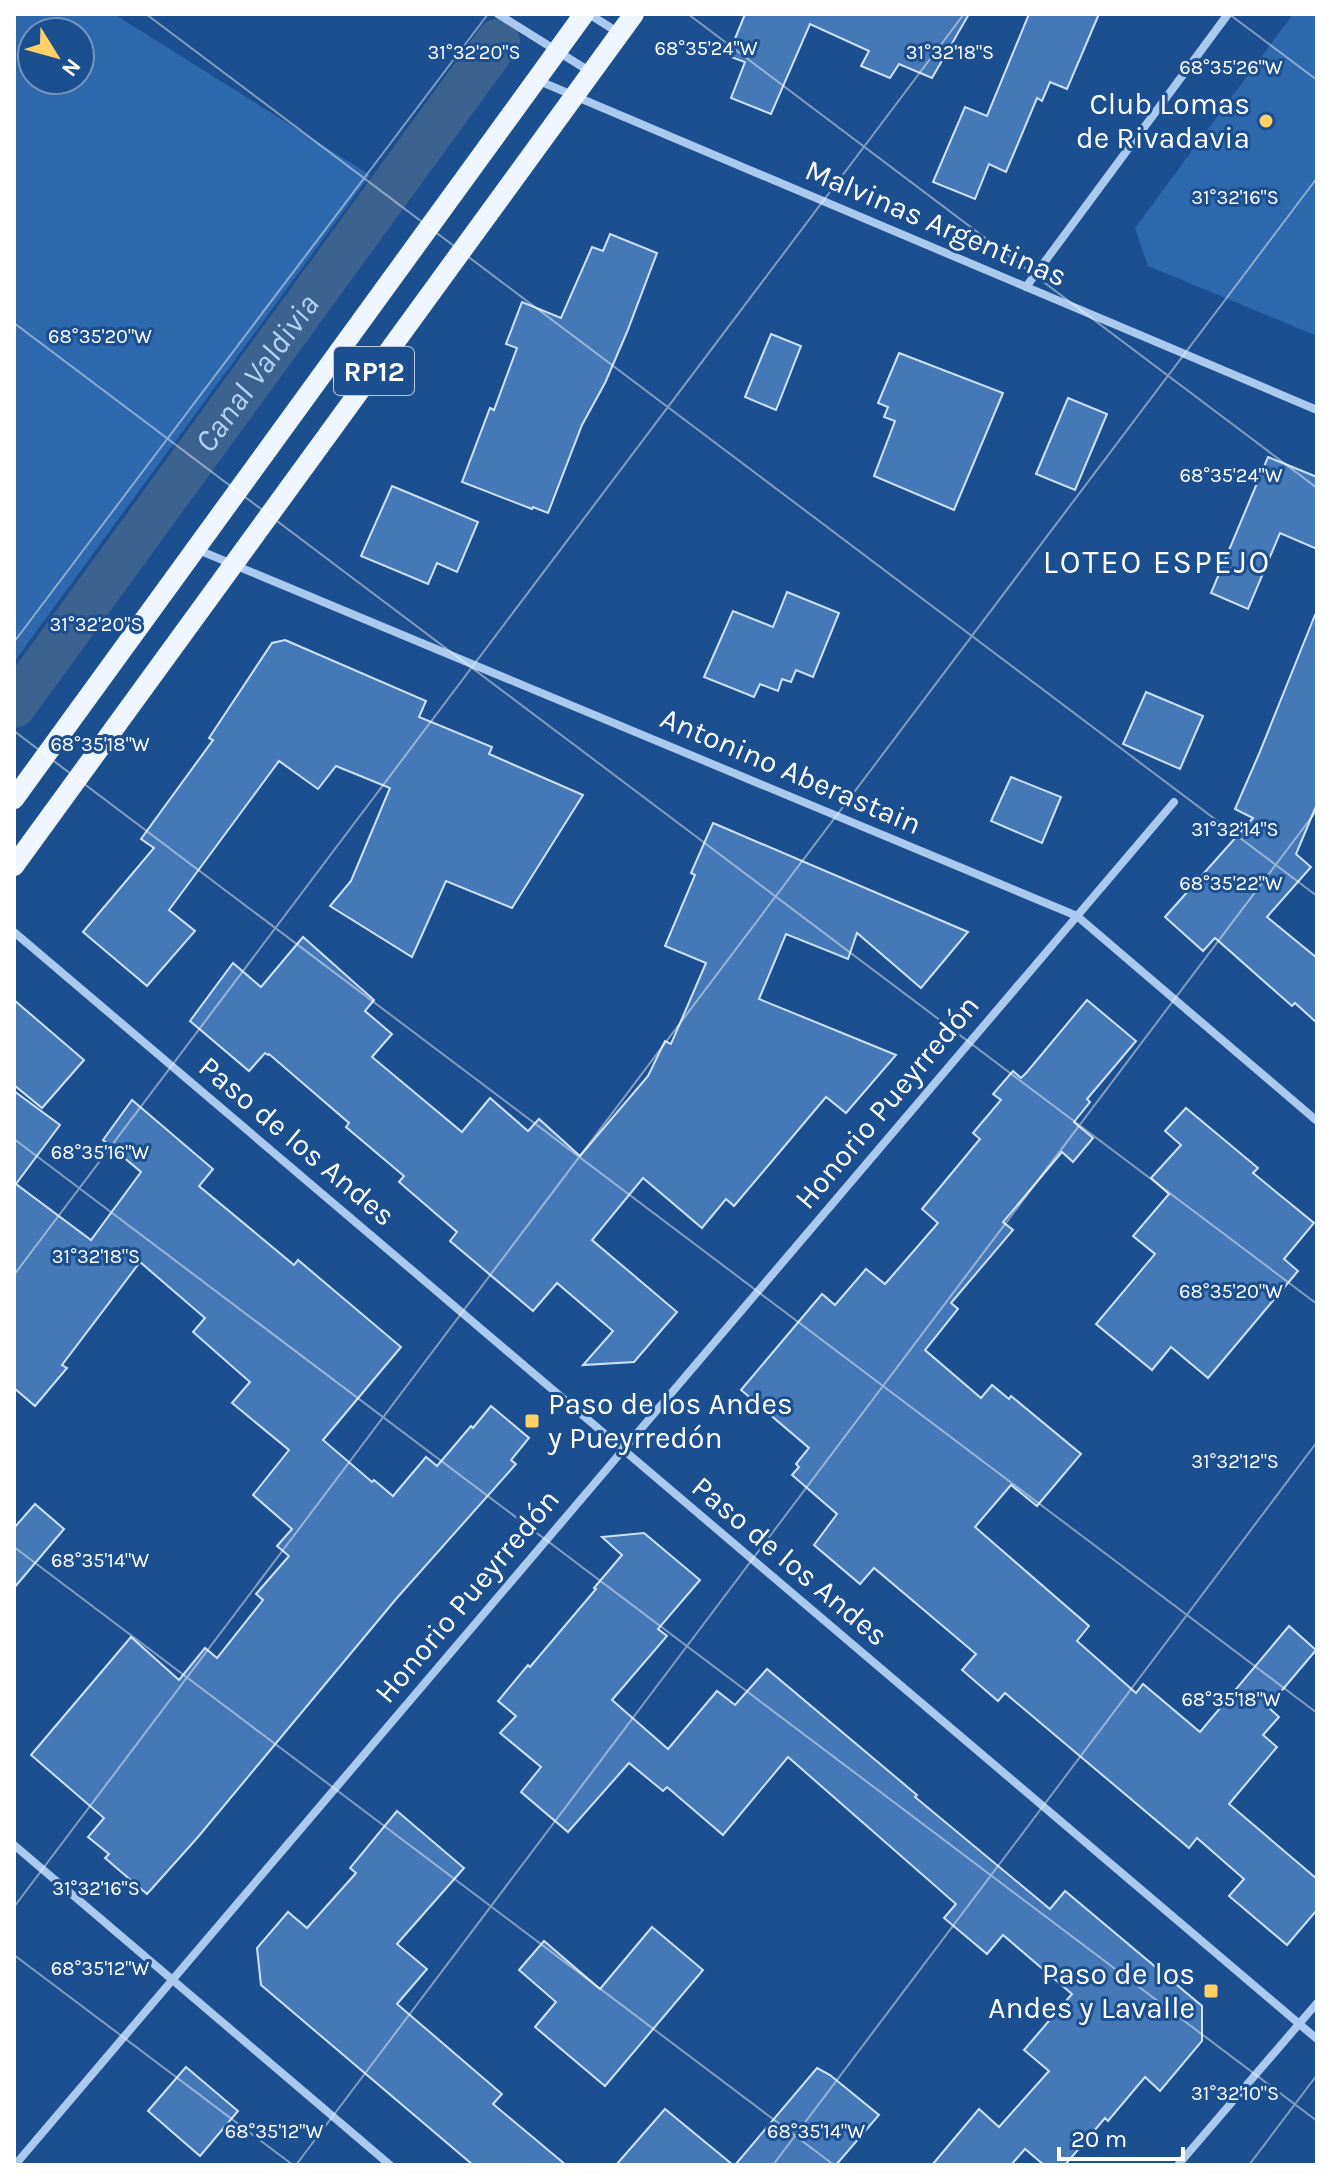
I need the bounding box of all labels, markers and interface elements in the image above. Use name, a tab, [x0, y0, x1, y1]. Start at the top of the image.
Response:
north arrow	[16, 16, 96, 96]
text: 68°35'24"W	[654, 37, 758, 60]
text: 31°32'20"S	[428, 41, 520, 64]
text: 31°32'18"S	[906, 41, 994, 64]
text: N	[56, 53, 86, 82]
text: 68°35'26"W	[1179, 56, 1283, 79]
place label: Club Lomas de Rivadavia	[1076, 86, 1250, 156]
marker: Club Lomas de Rivadavia	[1257, 112, 1275, 130]
street label: Malvinas Argentinas	[800, 152, 1072, 294]
text: 31°32'16"S	[1191, 186, 1279, 209]
water label: Canal Valdivia	[187, 287, 327, 460]
text: 68°35'20"W	[48, 325, 152, 348]
road number: RP12	[334, 347, 414, 395]
text: 68°35'24"W	[1179, 464, 1283, 487]
district label: LOTEO ESPEJO	[1043, 544, 1271, 581]
text: 31°32'20"S	[50, 613, 142, 636]
street label: Antonino Aberastain	[655, 700, 927, 842]
text: 68°35'18"W	[50, 733, 150, 756]
text: 31°32'14"S	[1191, 818, 1279, 841]
text: 68°35'22"W	[1179, 872, 1283, 895]
street label: Honorio Pueyrredón	[787, 988, 987, 1216]
street label: Paso de los Andes	[192, 1049, 402, 1233]
text: 68°35'16"W	[51, 1141, 149, 1164]
text: 31°32'18"S	[52, 1245, 140, 1268]
text: 68°35'20"W	[1179, 1280, 1283, 1303]
place label: Paso de los Andes y Pueyrredón	[547, 1386, 793, 1456]
marker: Paso de los Andes y Pueyrredón	[523, 1412, 541, 1430]
text: 31°32'12"S	[1191, 1450, 1279, 1473]
street label: Paso de los Andes	[685, 1469, 895, 1653]
street label: Honorio Pueyrredón	[367, 1482, 567, 1710]
text: 68°35'14"W	[51, 1549, 149, 1572]
text: 68°35'18"W	[1181, 1688, 1281, 1711]
text: 31°32'16"S	[52, 1877, 140, 1900]
place label: Paso de los Andes y Lavalle	[988, 1956, 1195, 2026]
text: 68°35'12"W	[51, 1957, 149, 1980]
marker: Paso de los Andes y Lavalle	[1202, 1982, 1220, 2000]
text: 31°32'10"S	[1191, 2082, 1279, 2105]
scale bar	[1059, 2111, 1183, 2161]
text: 68°35'12"W	[225, 2120, 323, 2143]
text: 68°35'14"W	[767, 2120, 865, 2143]
text: 20 m	[1071, 2125, 1127, 2153]

